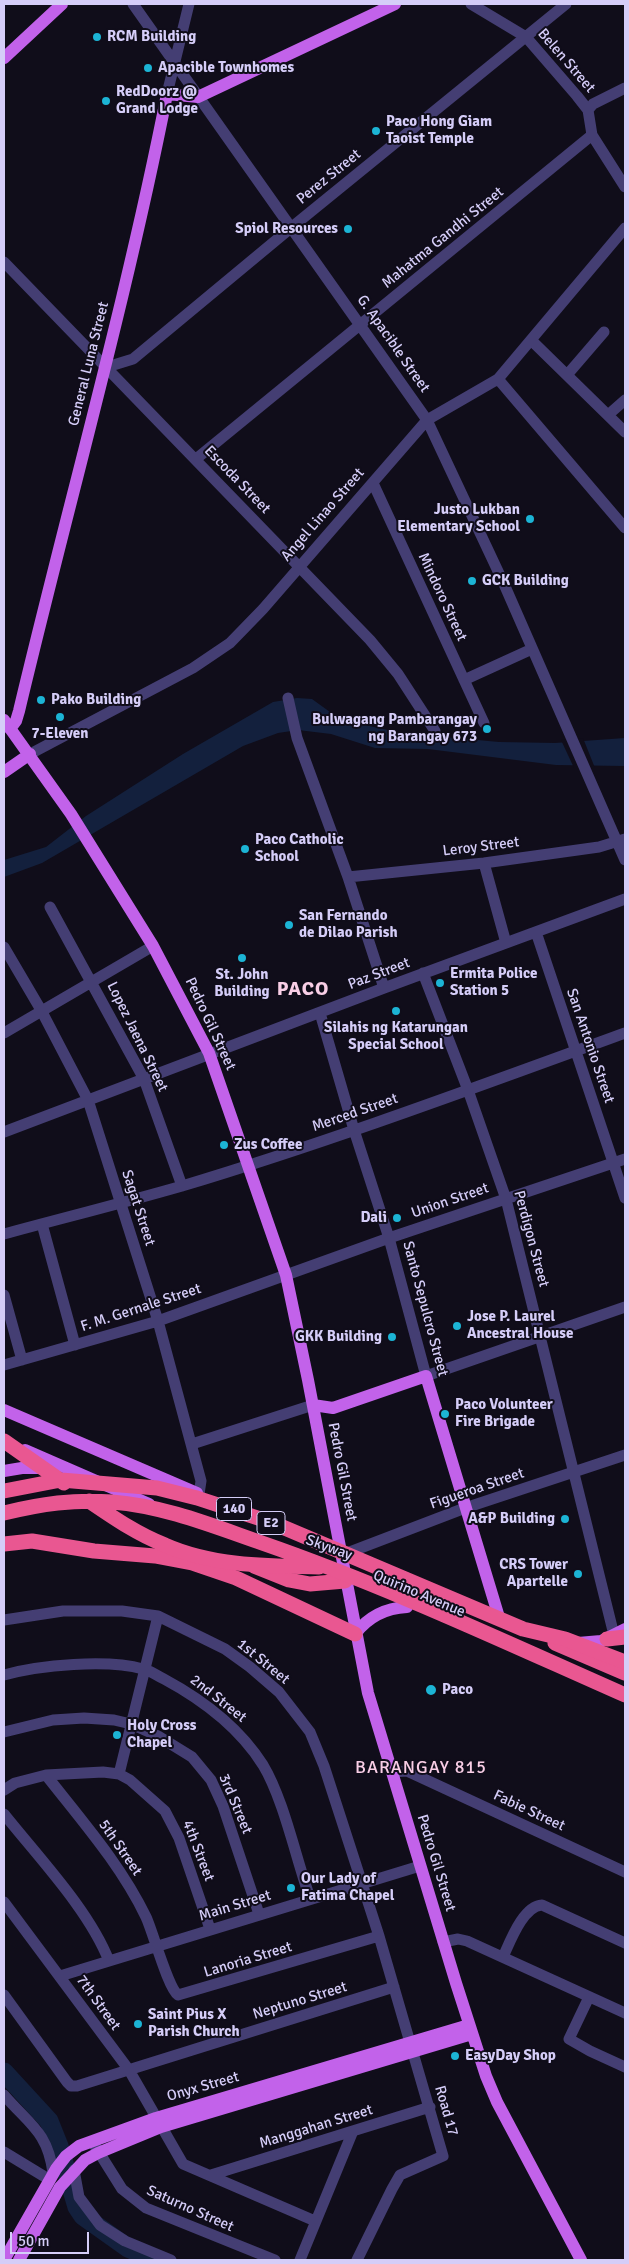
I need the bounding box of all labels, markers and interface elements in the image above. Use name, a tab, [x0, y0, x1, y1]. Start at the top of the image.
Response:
street label: Belen Street	[533, 25, 599, 97]
place label: RCM Building	[107, 28, 196, 46]
marker: RCM Building	[91, 31, 103, 43]
place label: Apacible Townhomes	[158, 59, 294, 77]
marker: Apacible Townhomes	[142, 62, 154, 74]
place label: RedDoorz @ Grand Lodge	[116, 83, 198, 118]
marker: RedDoorz @ Grand Lodge	[100, 95, 112, 107]
place label: Paco Hong Giam Taoist Temple	[386, 113, 492, 148]
marker: Paco Hong Giam Taoist Temple	[370, 125, 382, 137]
street label: Perez Street	[293, 146, 365, 208]
street label: Mahatma Gandhi Street	[378, 183, 508, 293]
place label: Spiol Resources	[235, 220, 338, 238]
marker: Spiol Resources	[342, 223, 354, 235]
street label: G. Apacible Street	[353, 292, 433, 396]
street label: General Luna Street	[65, 300, 113, 428]
street label: Escoda Street	[200, 442, 274, 518]
street label: Angel Linao Street	[277, 465, 369, 565]
place label: Justo Lukban Elementary School	[397, 501, 520, 536]
marker: Justo Lukban Elementary School	[524, 513, 536, 525]
street label: Mindoro Street	[414, 550, 470, 644]
place label: GCK Building	[482, 572, 569, 590]
marker: GCK Building	[466, 575, 478, 587]
place label: Pako Building	[51, 691, 141, 709]
marker: Pako Building	[35, 694, 47, 706]
marker: 7-Eleven	[54, 711, 66, 723]
place label: Bulwagang Pambarangay ng Barangay 673	[312, 711, 477, 746]
marker: Bulwagang Pambarangay ng Barangay 673	[481, 723, 493, 735]
place label: 7-Eleven	[32, 725, 88, 743]
place label: Paco Catholic School	[255, 831, 344, 866]
street label: Leroy Street	[442, 833, 520, 861]
marker: Paco Catholic School	[239, 843, 251, 855]
place label: San Fernando de Dilao Parish	[299, 907, 398, 942]
marker: San Fernando de Dilao Parish	[283, 919, 295, 931]
marker: St. John Building	[236, 952, 248, 964]
street label: Paz Street	[345, 954, 413, 994]
place label: Ermita Police Station 5	[450, 965, 537, 1000]
place label: St. John Building	[214, 966, 270, 1001]
street label: Pedro Gil Street	[181, 975, 239, 1073]
marker: Ermita Police Station 5	[434, 977, 446, 989]
district label: PACO	[276, 978, 330, 1002]
street label: Lopez Jaena Street	[103, 979, 171, 1095]
street label: San Antonio Street	[562, 986, 618, 1106]
marker: Silahis ng Katarungan Special School	[390, 1005, 402, 1017]
place label: Silahis ng Katarungan Special School	[324, 1019, 468, 1054]
street label: Merced Street	[310, 1090, 400, 1136]
place label: Zus Coffee	[234, 1136, 302, 1154]
marker: Zus Coffee	[218, 1139, 230, 1151]
street label: Sagat Street	[117, 1168, 159, 1248]
street label: Union Street	[409, 1179, 491, 1223]
street label: Perdigon Street	[509, 1189, 553, 1289]
place label: Dali	[360, 1209, 387, 1227]
marker: Dali	[391, 1212, 403, 1224]
street label: Santo Sepulcro Street	[398, 1240, 452, 1378]
street label: F. M. Gernale Street	[79, 1280, 203, 1336]
place label: Jose P. Laurel Ancestral House	[467, 1308, 573, 1343]
marker: Jose P. Laurel Ancestral House	[451, 1320, 463, 1332]
place label: GKK Building	[295, 1328, 382, 1346]
marker: GKK Building	[386, 1331, 398, 1343]
place label: Paco Volunteer Fire Brigade	[455, 1396, 553, 1431]
marker: Paco Volunteer Fire Brigade	[439, 1408, 451, 1420]
street label: Pedro Gil Street	[324, 1421, 360, 1523]
street label: Figueroa Street	[428, 1464, 526, 1514]
road number: 140	[216, 1498, 252, 1520]
place label: A&P Building	[468, 1510, 555, 1528]
road number: E2	[257, 1512, 285, 1535]
marker: A&P Building	[559, 1513, 571, 1525]
street label: Skyway	[303, 1531, 355, 1565]
place label: CRS Tower Apartelle	[499, 1556, 568, 1591]
street label: Quirino Avenue	[370, 1567, 468, 1621]
marker: CRS Tower Apartelle	[572, 1568, 584, 1580]
street label: 1st Street	[233, 1635, 293, 1689]
street label: 2nd Street	[186, 1671, 250, 1727]
place label: Paco	[442, 1681, 473, 1699]
marker: Paco	[424, 1683, 438, 1697]
place label: Holy Cross Chapel	[127, 1717, 196, 1752]
marker: Holy Cross Chapel	[111, 1729, 123, 1741]
district label: BARANGAY 815	[354, 1757, 488, 1779]
street label: 3rd Street	[214, 1771, 256, 1837]
street label: Fabie Street	[490, 1787, 568, 1835]
street label: Pedro Gil Street	[413, 1812, 459, 1914]
street label: 5th Street	[94, 1817, 146, 1879]
street label: 4th Street	[178, 1818, 218, 1884]
place label: Our Lady of Fatima Chapel	[301, 1870, 394, 1905]
marker: Our Lady of Fatima Chapel	[285, 1882, 297, 1894]
street label: Main Street	[197, 1887, 273, 1925]
street label: Lanoria Street	[202, 1938, 294, 1982]
street label: 7th Street	[72, 1972, 124, 2034]
street label: Neptuno Street	[251, 1978, 349, 2024]
place label: Saint Pius X Parish Church	[148, 2006, 240, 2041]
marker: Saint Pius X Parish Church	[132, 2018, 144, 2030]
place label: EasyDay Shop	[465, 2047, 556, 2065]
marker: EasyDay Shop	[449, 2050, 461, 2062]
street label: Onyx Street	[165, 2068, 241, 2106]
street label: Road 17	[430, 2084, 462, 2138]
street label: Manggahan Street	[257, 2101, 375, 2153]
street label: Saturno Street	[144, 2182, 236, 2236]
scale bar	[12, 2222, 91, 2254]
text: 50 m	[18, 2232, 49, 2250]

